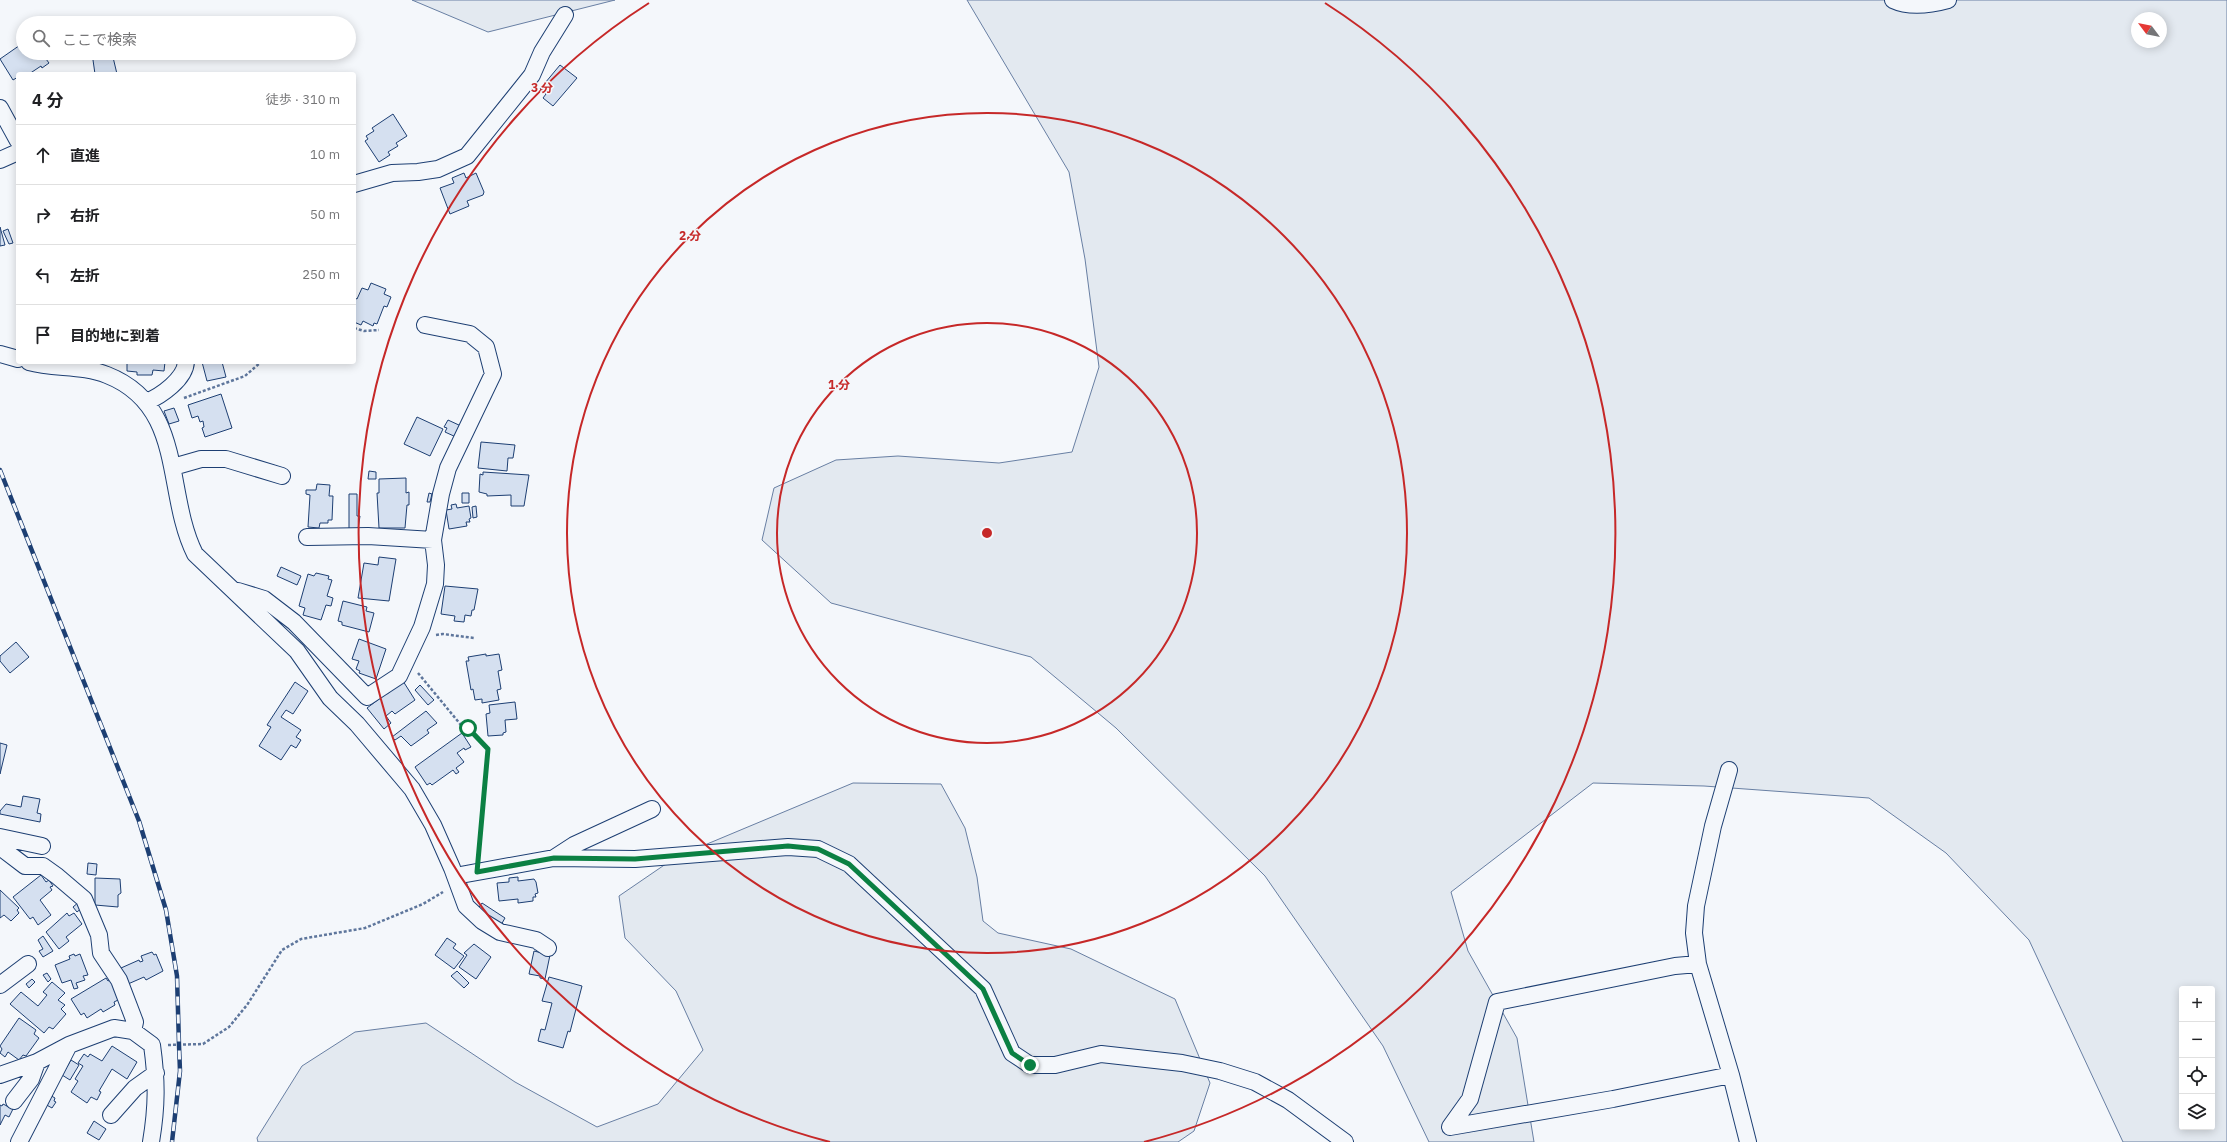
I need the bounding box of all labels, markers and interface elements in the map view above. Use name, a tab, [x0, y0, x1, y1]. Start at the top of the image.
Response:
north arrow	[2131, 12, 2167, 48]
search box	[16, 16, 356, 60]
icon: search	[30, 27, 52, 49]
text: ここで検索	[62, 30, 137, 49]
text: 3 分	[531, 80, 553, 95]
text: 4 分	[32, 89, 63, 111]
text: 徒歩 · 310 m	[266, 91, 340, 108]
icon: ahead	[32, 144, 54, 166]
text: 直進	[70, 146, 100, 165]
text: 10 m	[310, 146, 340, 163]
icon: right	[32, 204, 54, 226]
text: 右折	[70, 206, 100, 225]
text: 50 m	[310, 206, 340, 223]
text: 2 分	[679, 228, 701, 243]
icon: left	[32, 264, 54, 286]
text: 左折	[70, 266, 100, 285]
text: 250 m	[302, 266, 340, 283]
icon: arrive	[32, 324, 54, 346]
text: 目的地に到着	[70, 326, 160, 345]
text: 1 分	[828, 377, 850, 392]
centre of rings	[980, 526, 994, 540]
route start	[459, 719, 477, 737]
map controls	[2179, 986, 2215, 1130]
button: +	[2179, 986, 2215, 1022]
button: −	[2179, 1022, 2215, 1058]
route end	[1021, 1056, 1039, 1074]
button: locate	[2179, 1058, 2215, 1094]
button: layers	[2179, 1094, 2215, 1130]

